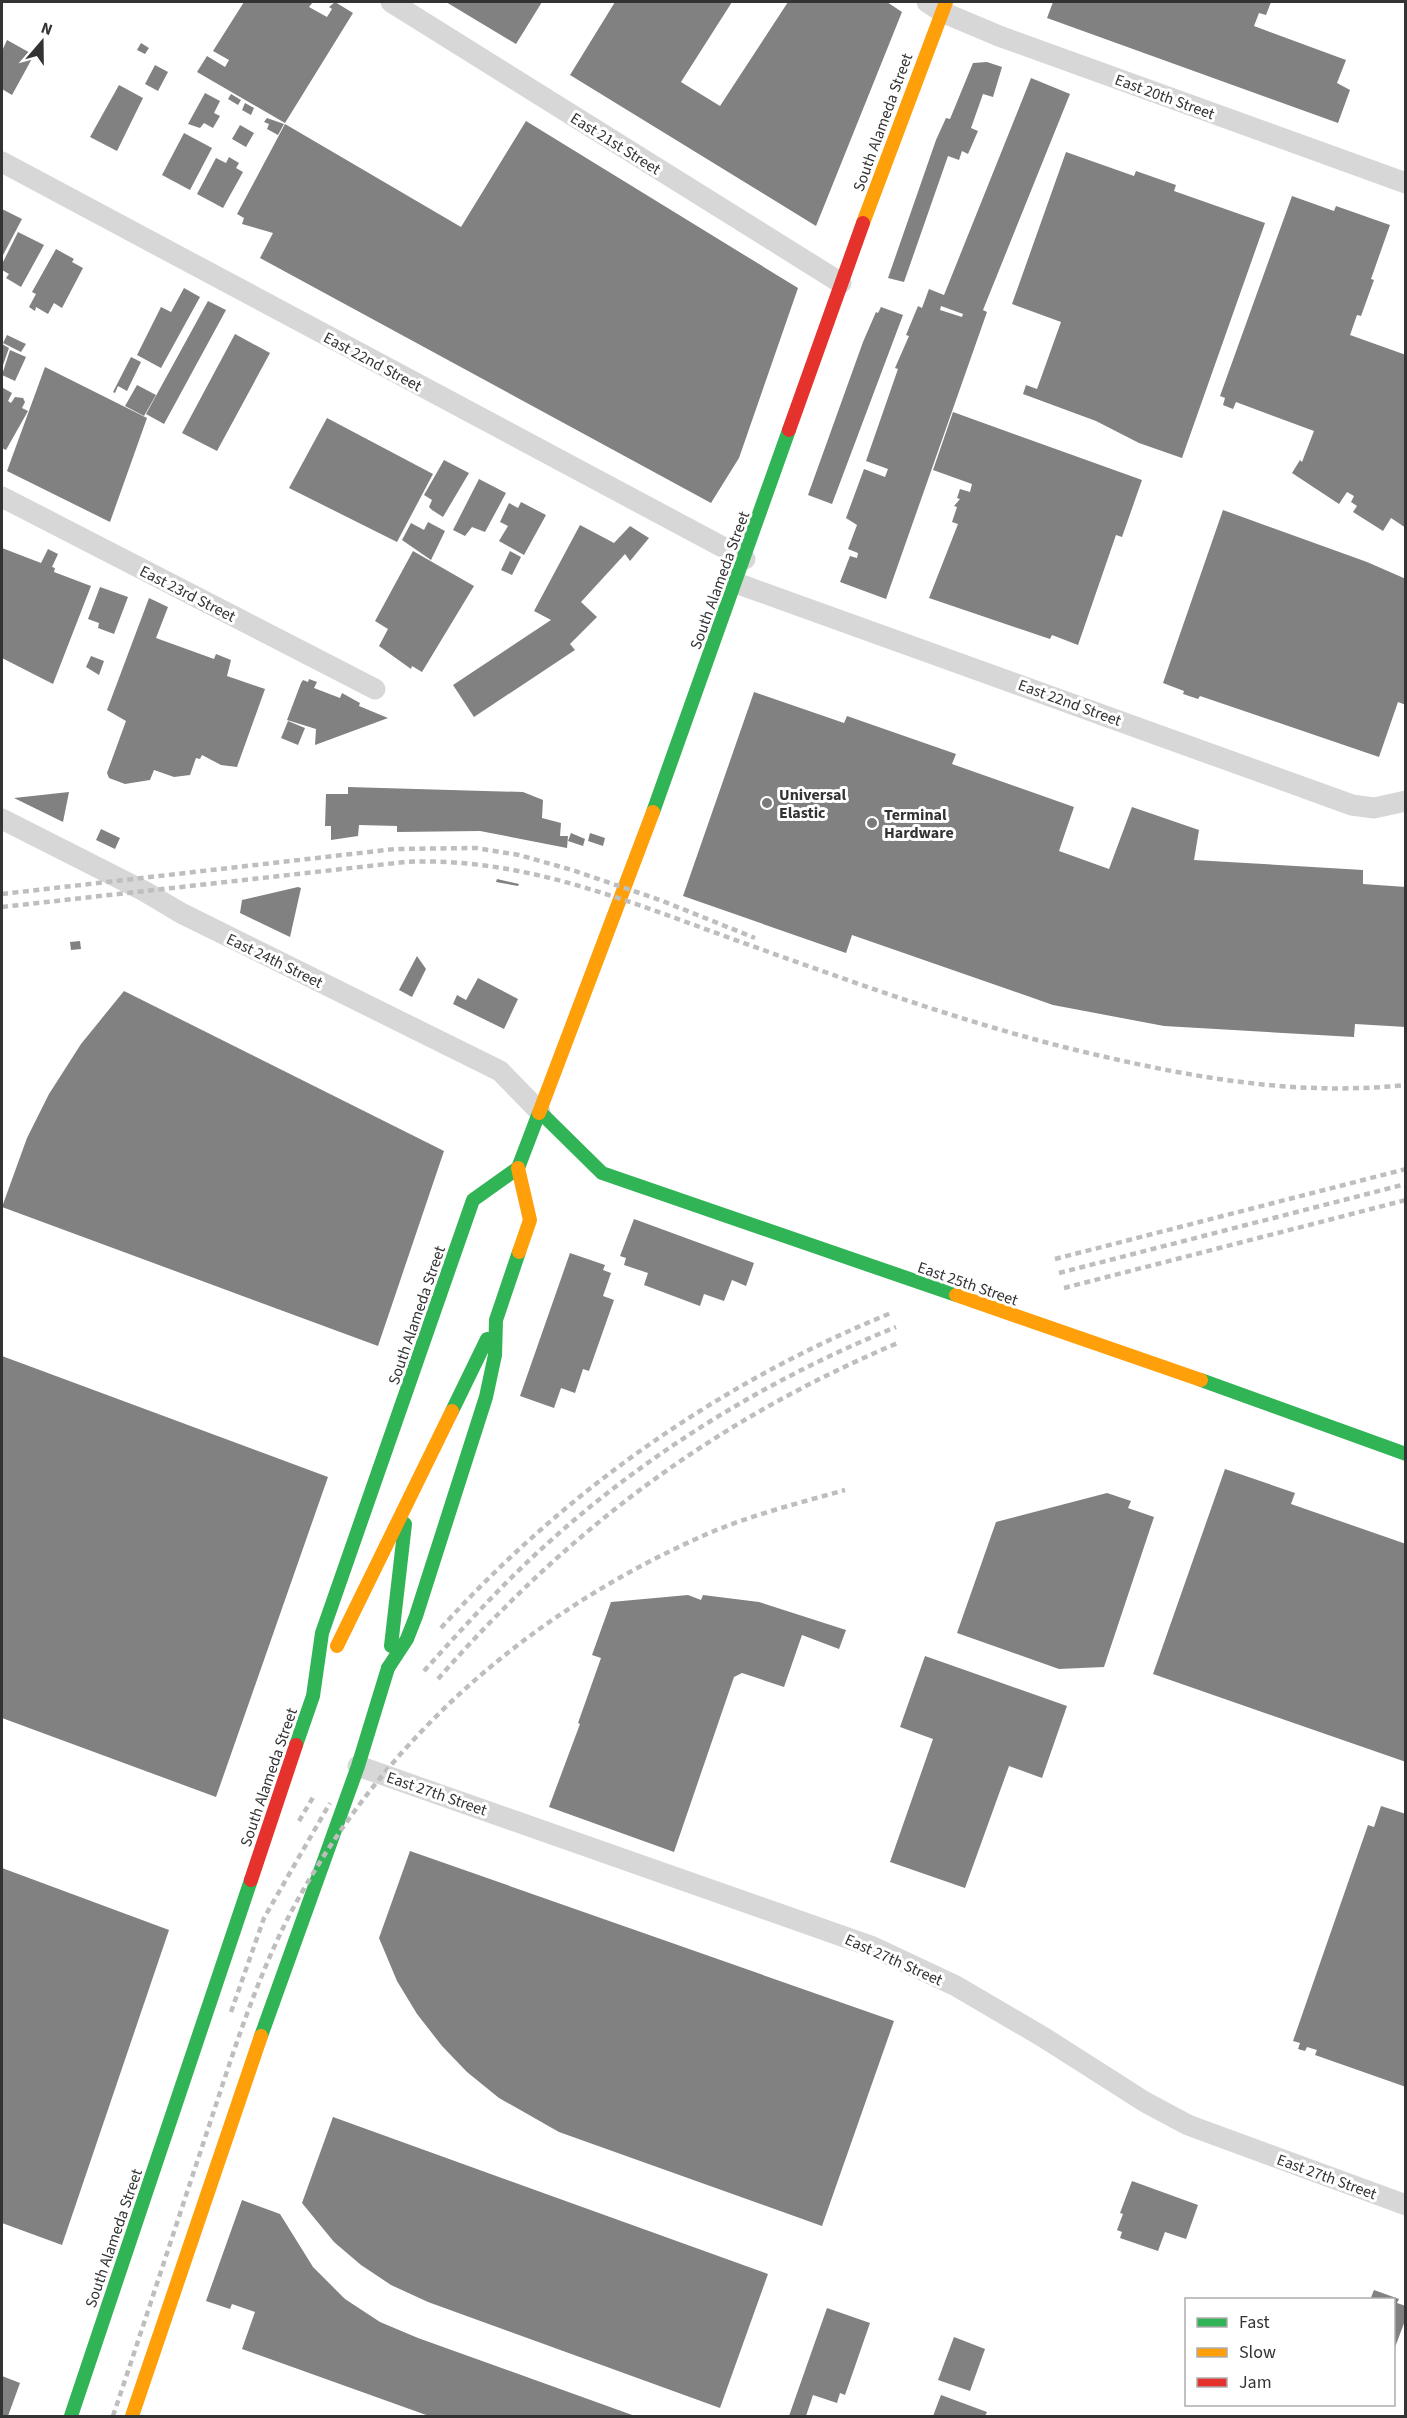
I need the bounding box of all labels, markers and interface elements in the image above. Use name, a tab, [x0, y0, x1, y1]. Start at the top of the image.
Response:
north arrow	[12, 12, 72, 72]
text: N	[38, 17, 56, 41]
street label: South Alameda Street	[848, 50, 918, 194]
street label: East 20th Street	[1112, 69, 1218, 125]
street label: East 21st Street	[566, 107, 665, 181]
street label: East 22nd Street	[320, 327, 426, 397]
street label: South Alameda Street	[685, 508, 755, 652]
street label: East 23rd Street	[136, 560, 240, 628]
street label: East 22nd Street	[1015, 674, 1125, 732]
place label: Universal Elastic	[779, 784, 846, 824]
marker: Universal Elastic	[760, 796, 774, 810]
place label: Terminal Hardware	[884, 804, 954, 844]
marker: Terminal Hardware	[865, 816, 879, 830]
street label: East 24th Street	[223, 928, 327, 994]
street label: South Alameda Street	[383, 1242, 451, 1388]
street label: East 25th Street	[915, 1256, 1021, 1312]
street label: South Alameda Street	[235, 1704, 303, 1850]
street label: East 27th Street	[384, 1766, 490, 1822]
street label: East 27th Street	[841, 1929, 946, 1992]
street label: East 27th Street	[1274, 2149, 1380, 2205]
street label: South Alameda Street	[80, 2165, 148, 2311]
legend	[1185, 2298, 1395, 2406]
text: Fast	[1239, 2310, 1270, 2335]
text: Slow	[1239, 2340, 1276, 2365]
text: Jam	[1239, 2370, 1272, 2395]

